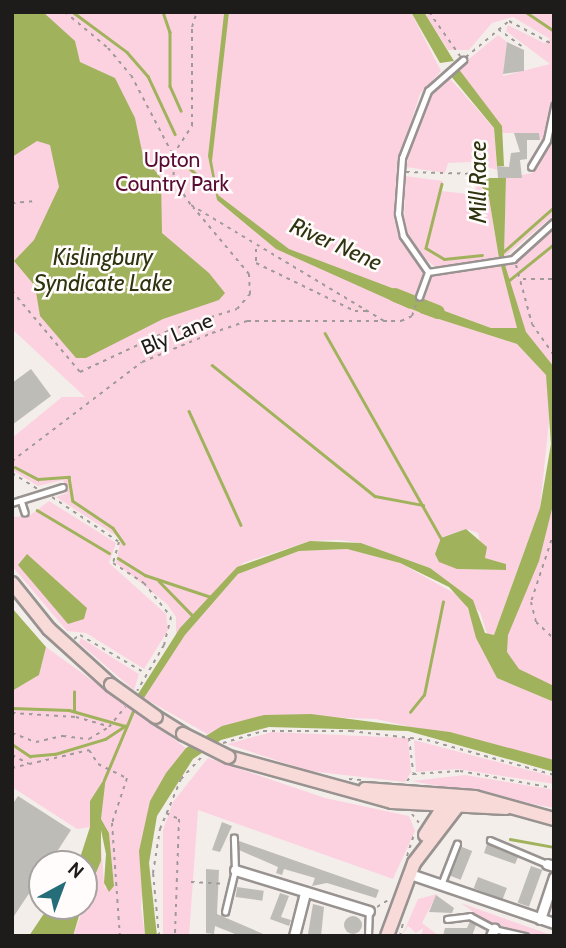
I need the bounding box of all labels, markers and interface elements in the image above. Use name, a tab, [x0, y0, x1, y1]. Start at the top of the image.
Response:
water label: Mill Race	[464, 141, 492, 223]
park label: Upton Country Park	[115, 147, 229, 197]
water label: River Nene	[286, 212, 386, 276]
water label: Kislingbury Syndicate Lake	[34, 243, 172, 297]
street label: Bly Lane	[137, 308, 217, 360]
north arrow	[28, 850, 98, 920]
text: N	[63, 857, 88, 883]

